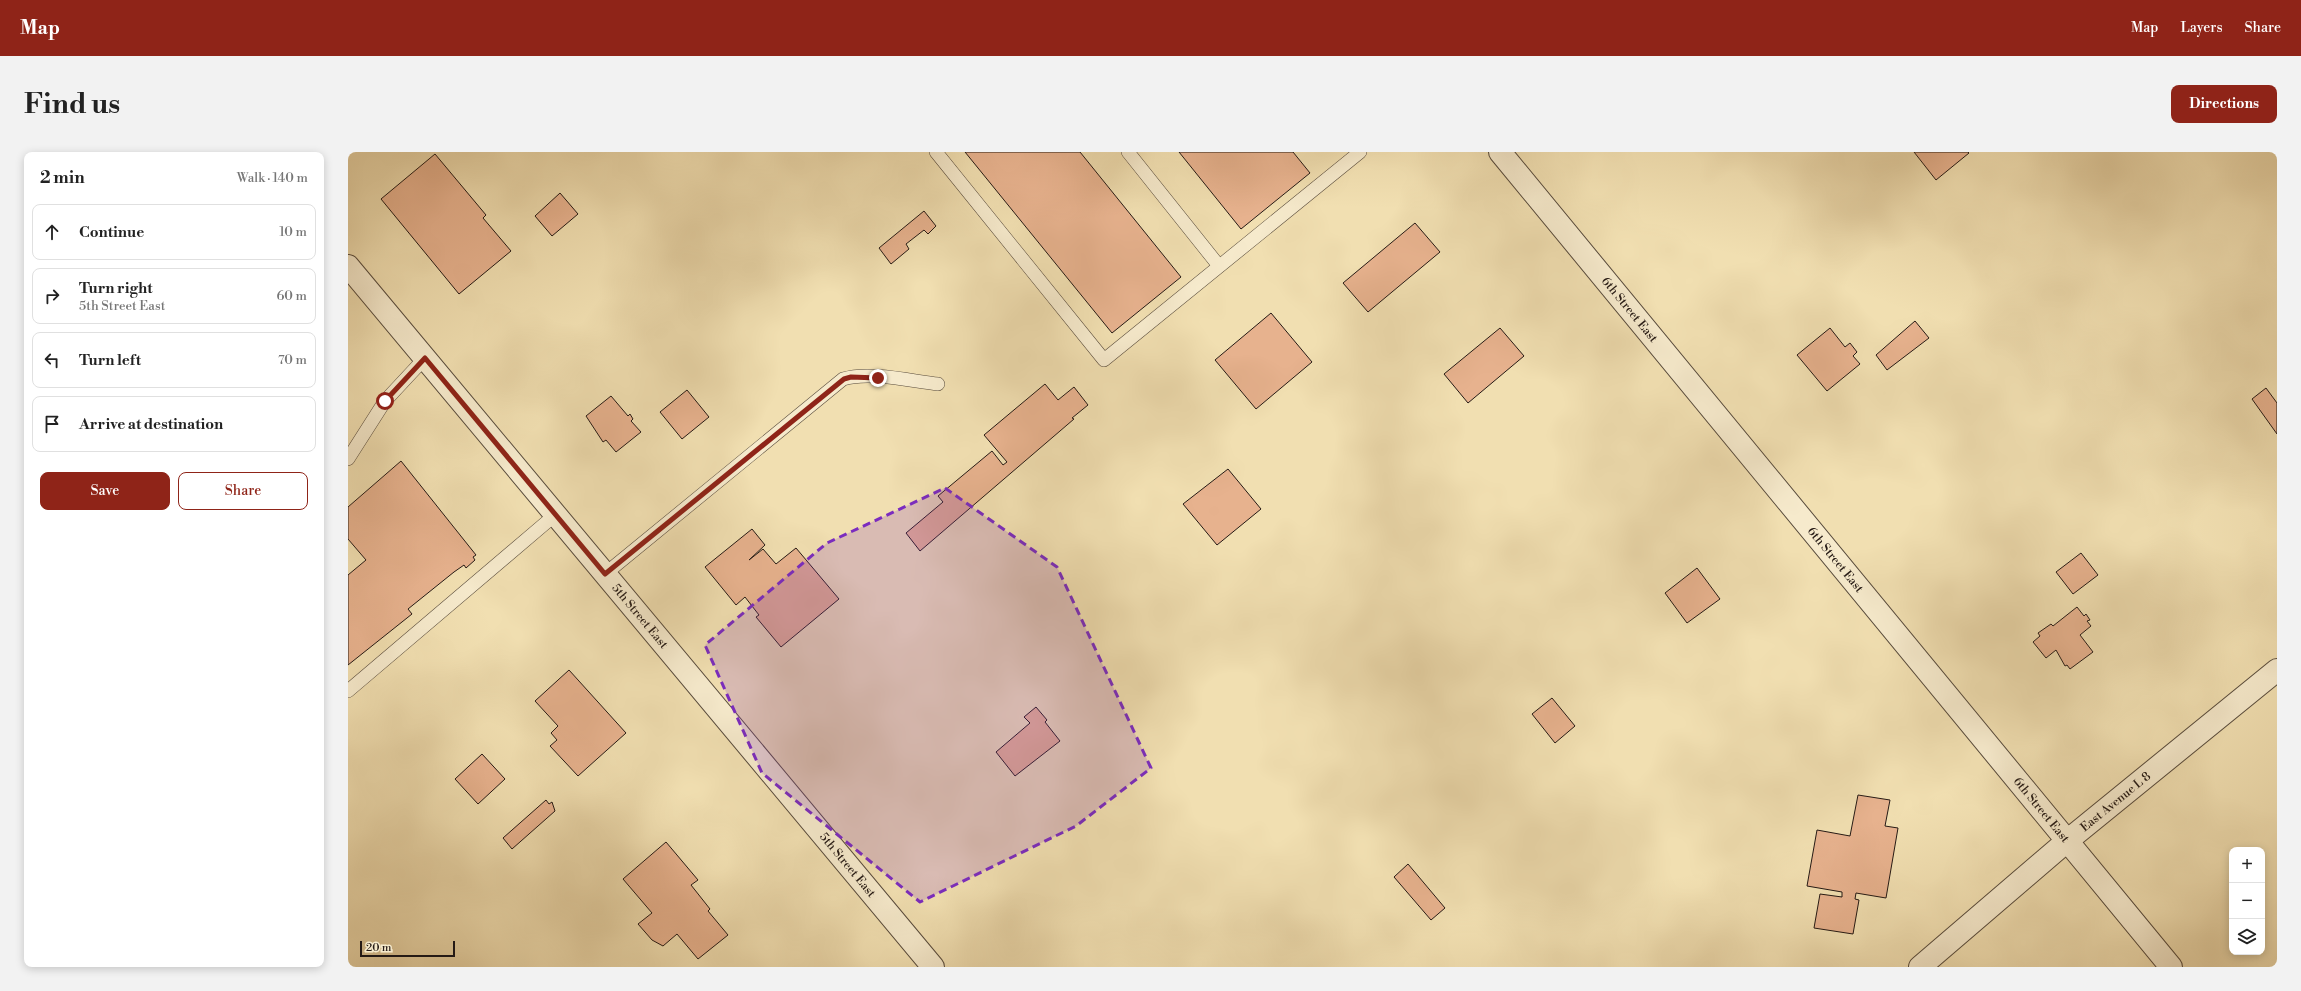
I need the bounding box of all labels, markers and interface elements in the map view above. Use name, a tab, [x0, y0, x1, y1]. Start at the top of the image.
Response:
text: Map	[20, 16, 60, 40]
text: Map	[2131, 19, 2158, 37]
text: Layers	[2180, 19, 2223, 37]
text: Share	[2245, 19, 2281, 37]
button: Directions	[2171, 85, 2277, 123]
text: Find us	[24, 87, 120, 122]
text: 2 min	[40, 167, 85, 189]
text: Walk · 140 m	[237, 170, 308, 186]
icon: ahead	[41, 221, 63, 243]
text: Continue	[79, 223, 144, 242]
text: 10 m	[279, 224, 307, 240]
street label: 6th Street East	[1598, 274, 1661, 346]
text: Turn right	[79, 279, 153, 298]
icon: right	[41, 285, 63, 307]
text: 60 m	[276, 288, 307, 304]
text: 5th Street East	[79, 298, 165, 314]
icon: left	[41, 349, 63, 371]
text: Turn left	[79, 351, 141, 370]
text: 70 m	[278, 352, 307, 368]
route end	[869, 369, 887, 387]
route start	[376, 392, 394, 410]
icon: arrive	[41, 413, 63, 435]
text: Arrive at destination	[79, 415, 223, 434]
button: Save	[40, 472, 170, 510]
button: Share	[178, 472, 308, 510]
street label: 6th Street East	[1804, 524, 1867, 596]
street label: 5th Street East	[608, 581, 672, 652]
street label: East Avenue L 8	[2077, 769, 2154, 835]
street label: 6th Street East	[2010, 774, 2073, 846]
street label: 5th Street East	[816, 830, 879, 901]
map controls	[2229, 847, 2265, 955]
button: +	[2229, 847, 2265, 883]
button: −	[2229, 883, 2265, 919]
button: layers	[2229, 919, 2265, 955]
scale bar	[360, 939, 455, 958]
text: 20 m	[366, 941, 391, 955]

